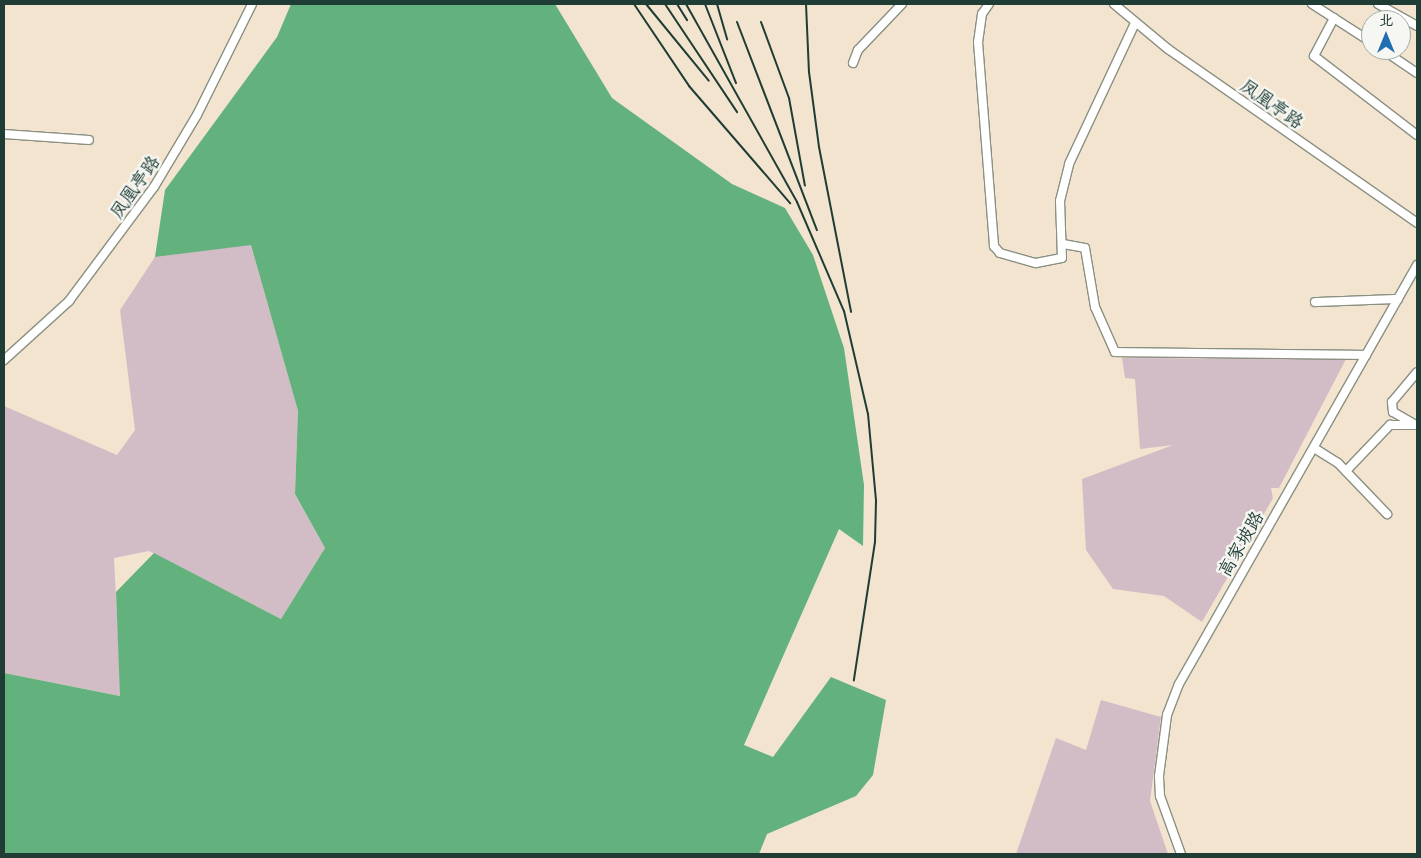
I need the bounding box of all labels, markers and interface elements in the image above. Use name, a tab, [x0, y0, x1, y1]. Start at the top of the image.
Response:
north arrow	[1361, 10, 1411, 60]
text: 北	[1379, 12, 1393, 29]
street label: 凤凰亭路	[1236, 75, 1308, 133]
street label: 凤凰亭路	[106, 151, 164, 223]
street label: 高家坡路	[1214, 507, 1268, 581]

